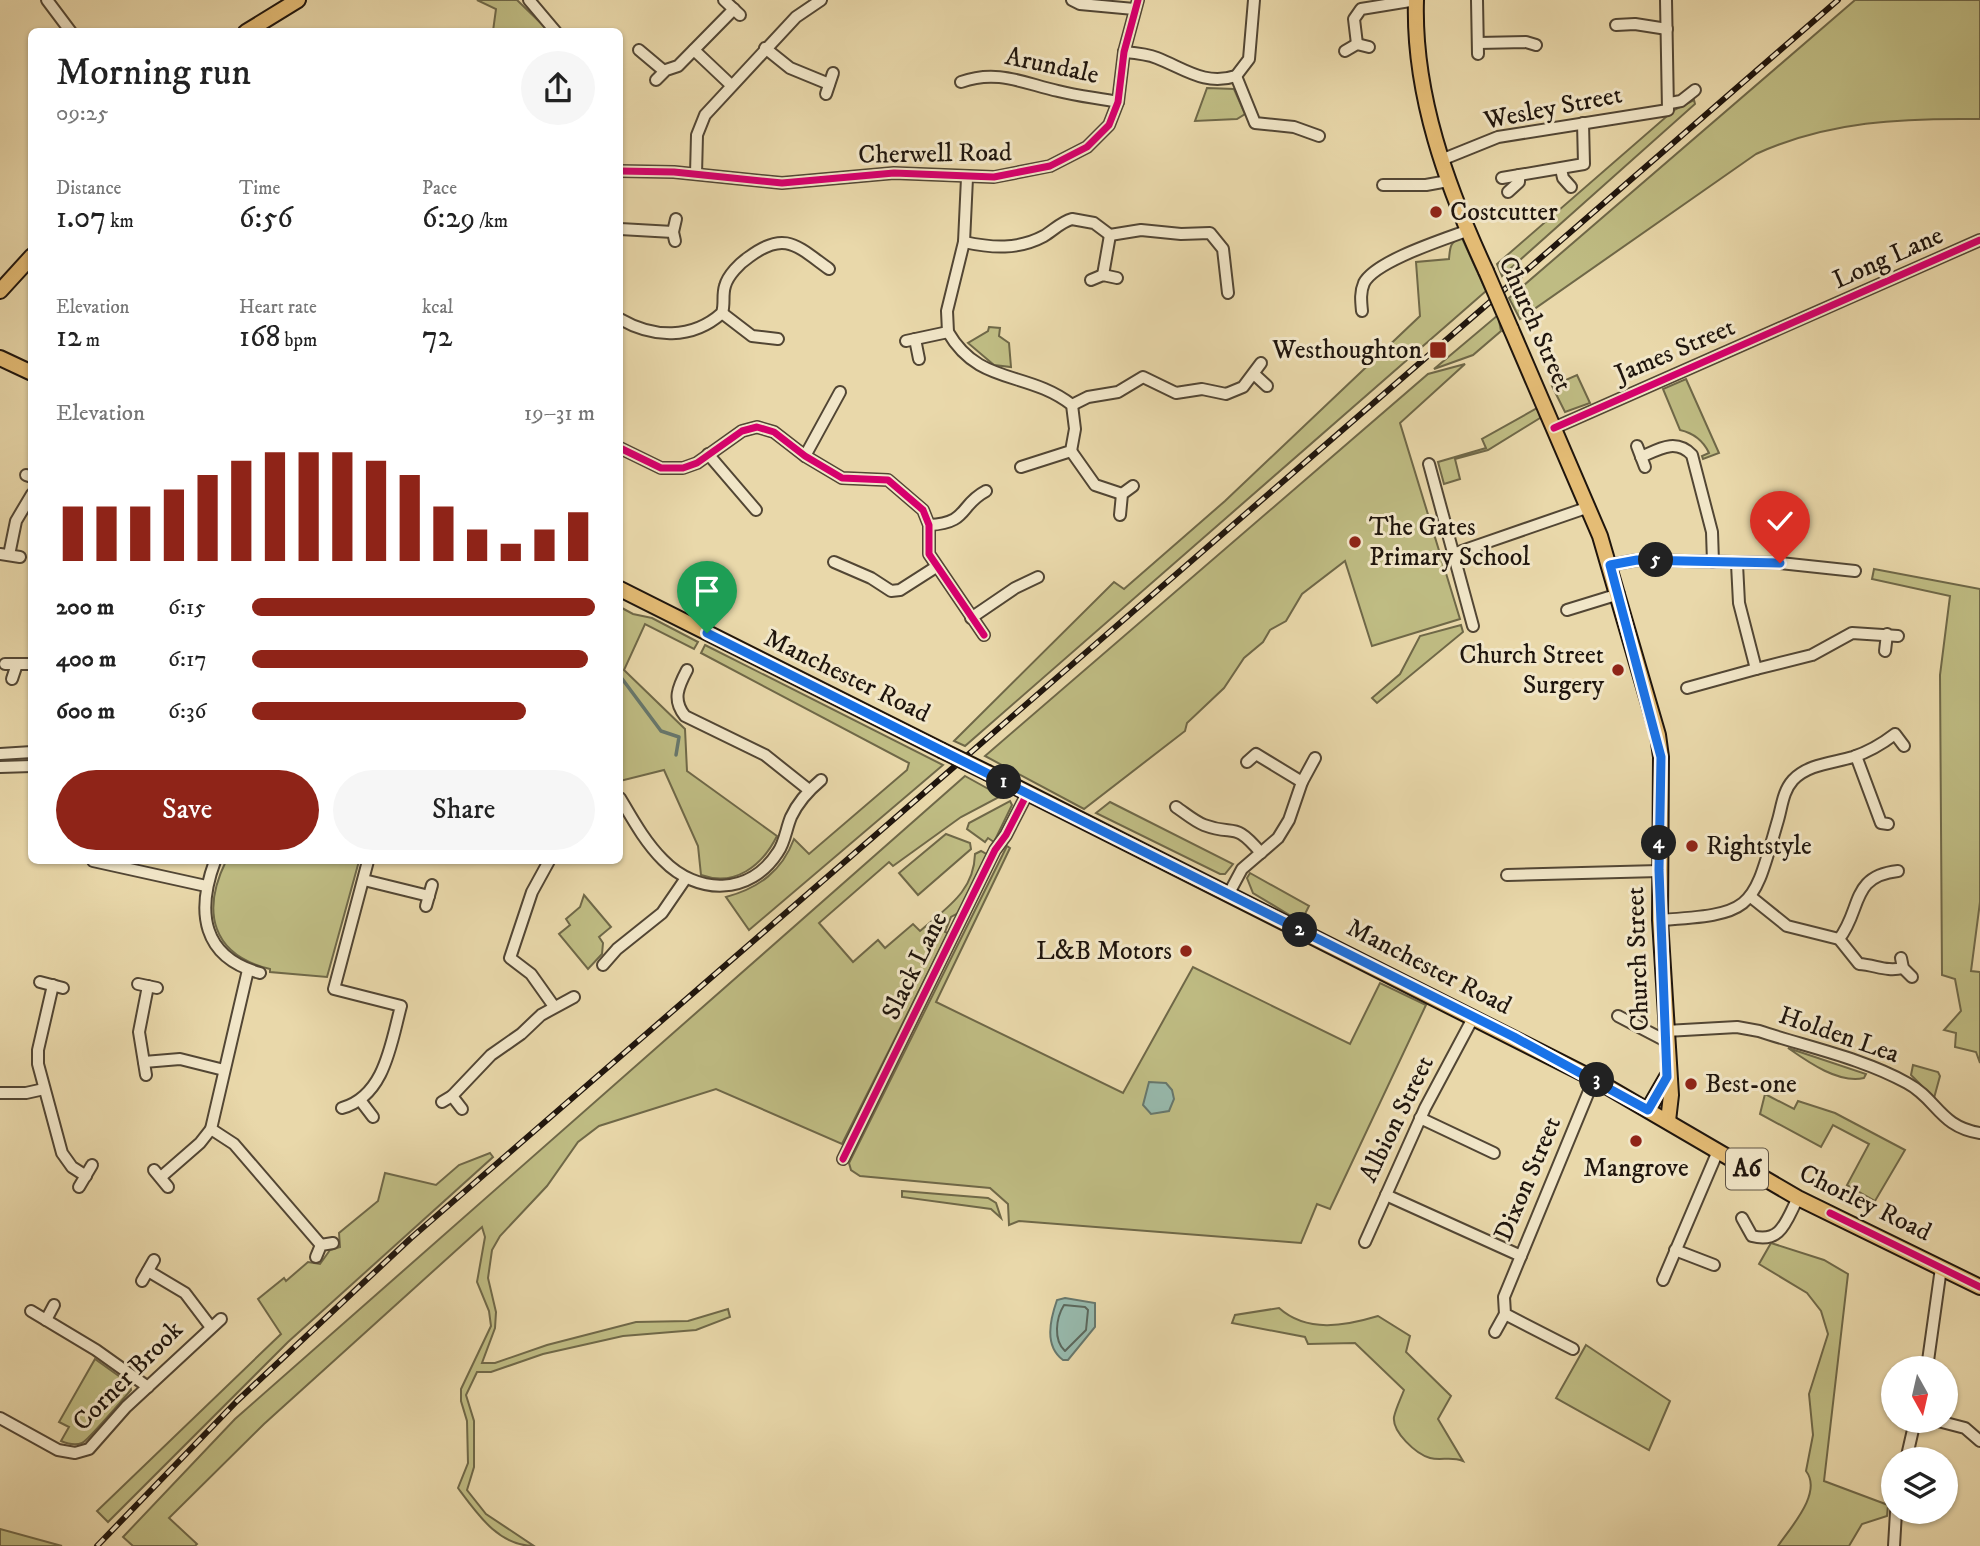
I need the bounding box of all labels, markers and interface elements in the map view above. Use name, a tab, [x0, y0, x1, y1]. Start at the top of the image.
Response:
street label: Arundale	[1002, 40, 1102, 92]
text: Morning run	[56, 49, 251, 97]
button: share	[521, 51, 595, 125]
street label: Wesley Street	[1480, 78, 1625, 138]
text: 09:25	[56, 99, 108, 128]
street label: Cherwell Road	[858, 136, 1012, 172]
text: Distance	[56, 177, 121, 200]
text: Time	[239, 177, 280, 200]
text: Pace	[422, 177, 457, 200]
place label: Costcutter	[1450, 196, 1558, 229]
text: 1.07	[56, 200, 106, 237]
text: 6:56	[239, 200, 293, 237]
text: 6:29	[422, 200, 475, 237]
marker: Costcutter	[1428, 204, 1444, 220]
text: km	[106, 210, 134, 233]
text: /km	[475, 210, 508, 233]
street label: Long Lane	[1828, 219, 1948, 297]
street label: Church Street	[1490, 251, 1580, 397]
text: Elevation	[56, 296, 130, 319]
text: Heart rate	[239, 296, 317, 319]
text: kcal	[422, 296, 453, 319]
street label: James Street	[1608, 311, 1740, 392]
text: 12	[56, 319, 82, 356]
text: 168	[239, 319, 281, 356]
text: 72	[422, 319, 453, 356]
text: m	[82, 329, 100, 352]
text: bpm	[281, 329, 317, 352]
place label: Westhoughton	[1271, 334, 1422, 367]
marker: Westhoughton	[1428, 340, 1448, 360]
text: Elevation	[56, 399, 145, 428]
text: 19–31 m	[524, 399, 595, 428]
pin	[1750, 491, 1810, 563]
icon: check	[1761, 502, 1799, 540]
place label: The Gates Primary School	[1369, 511, 1530, 574]
marker: The Gates Primary School	[1347, 534, 1363, 550]
pin: 5	[1638, 542, 1674, 578]
text: 5	[1651, 548, 1660, 571]
pin	[677, 561, 737, 633]
icon: arrive	[688, 572, 726, 610]
text: 200 m	[56, 593, 114, 622]
text: 6:15	[168, 593, 206, 622]
street label: Manchester Road	[759, 622, 935, 730]
place label: Church Street Surgery	[1459, 639, 1605, 702]
text: 400 m	[56, 645, 116, 674]
text: 6:17	[168, 645, 207, 674]
marker: Church Street Surgery	[1610, 662, 1626, 678]
text: 600 m	[56, 697, 115, 726]
text: 6:36	[168, 697, 207, 726]
pin: 1	[986, 764, 1021, 800]
button: Save	[56, 770, 319, 850]
button: Share	[333, 770, 595, 850]
text: 1	[1000, 770, 1007, 793]
pin: 4	[1642, 826, 1676, 860]
place label: Rightstyle	[1706, 830, 1812, 863]
text: 4	[1653, 831, 1664, 854]
marker: Rightstyle	[1684, 838, 1700, 854]
street label: Church Street	[1619, 886, 1657, 1032]
street label: Slack Lane	[875, 907, 955, 1025]
street label: Manchester Road	[1341, 911, 1517, 1023]
pin: 2	[1282, 912, 1318, 948]
text: 2	[1295, 918, 1304, 941]
place label: L&B Motors	[1036, 935, 1172, 968]
marker: L&B Motors	[1178, 943, 1194, 959]
street label: Holden Lea	[1774, 999, 1904, 1071]
street label: Albion Street	[1352, 1050, 1442, 1188]
pin: 3	[1580, 1062, 1614, 1098]
text: 3	[1593, 1068, 1600, 1091]
place label: Best-one	[1705, 1068, 1797, 1101]
marker: Best-one	[1683, 1076, 1699, 1092]
street label: Dixon Street	[1487, 1112, 1569, 1246]
marker: Mangrove	[1628, 1133, 1644, 1149]
road number: A6	[1726, 1148, 1768, 1190]
place label: Mangrove	[1583, 1152, 1689, 1185]
street label: Chorley Road	[1793, 1157, 1937, 1249]
street label: Corner Brook	[66, 1314, 190, 1438]
north arrow	[1881, 1356, 1958, 1433]
map controls	[1881, 1356, 1958, 1524]
button: layers	[1881, 1447, 1958, 1524]

